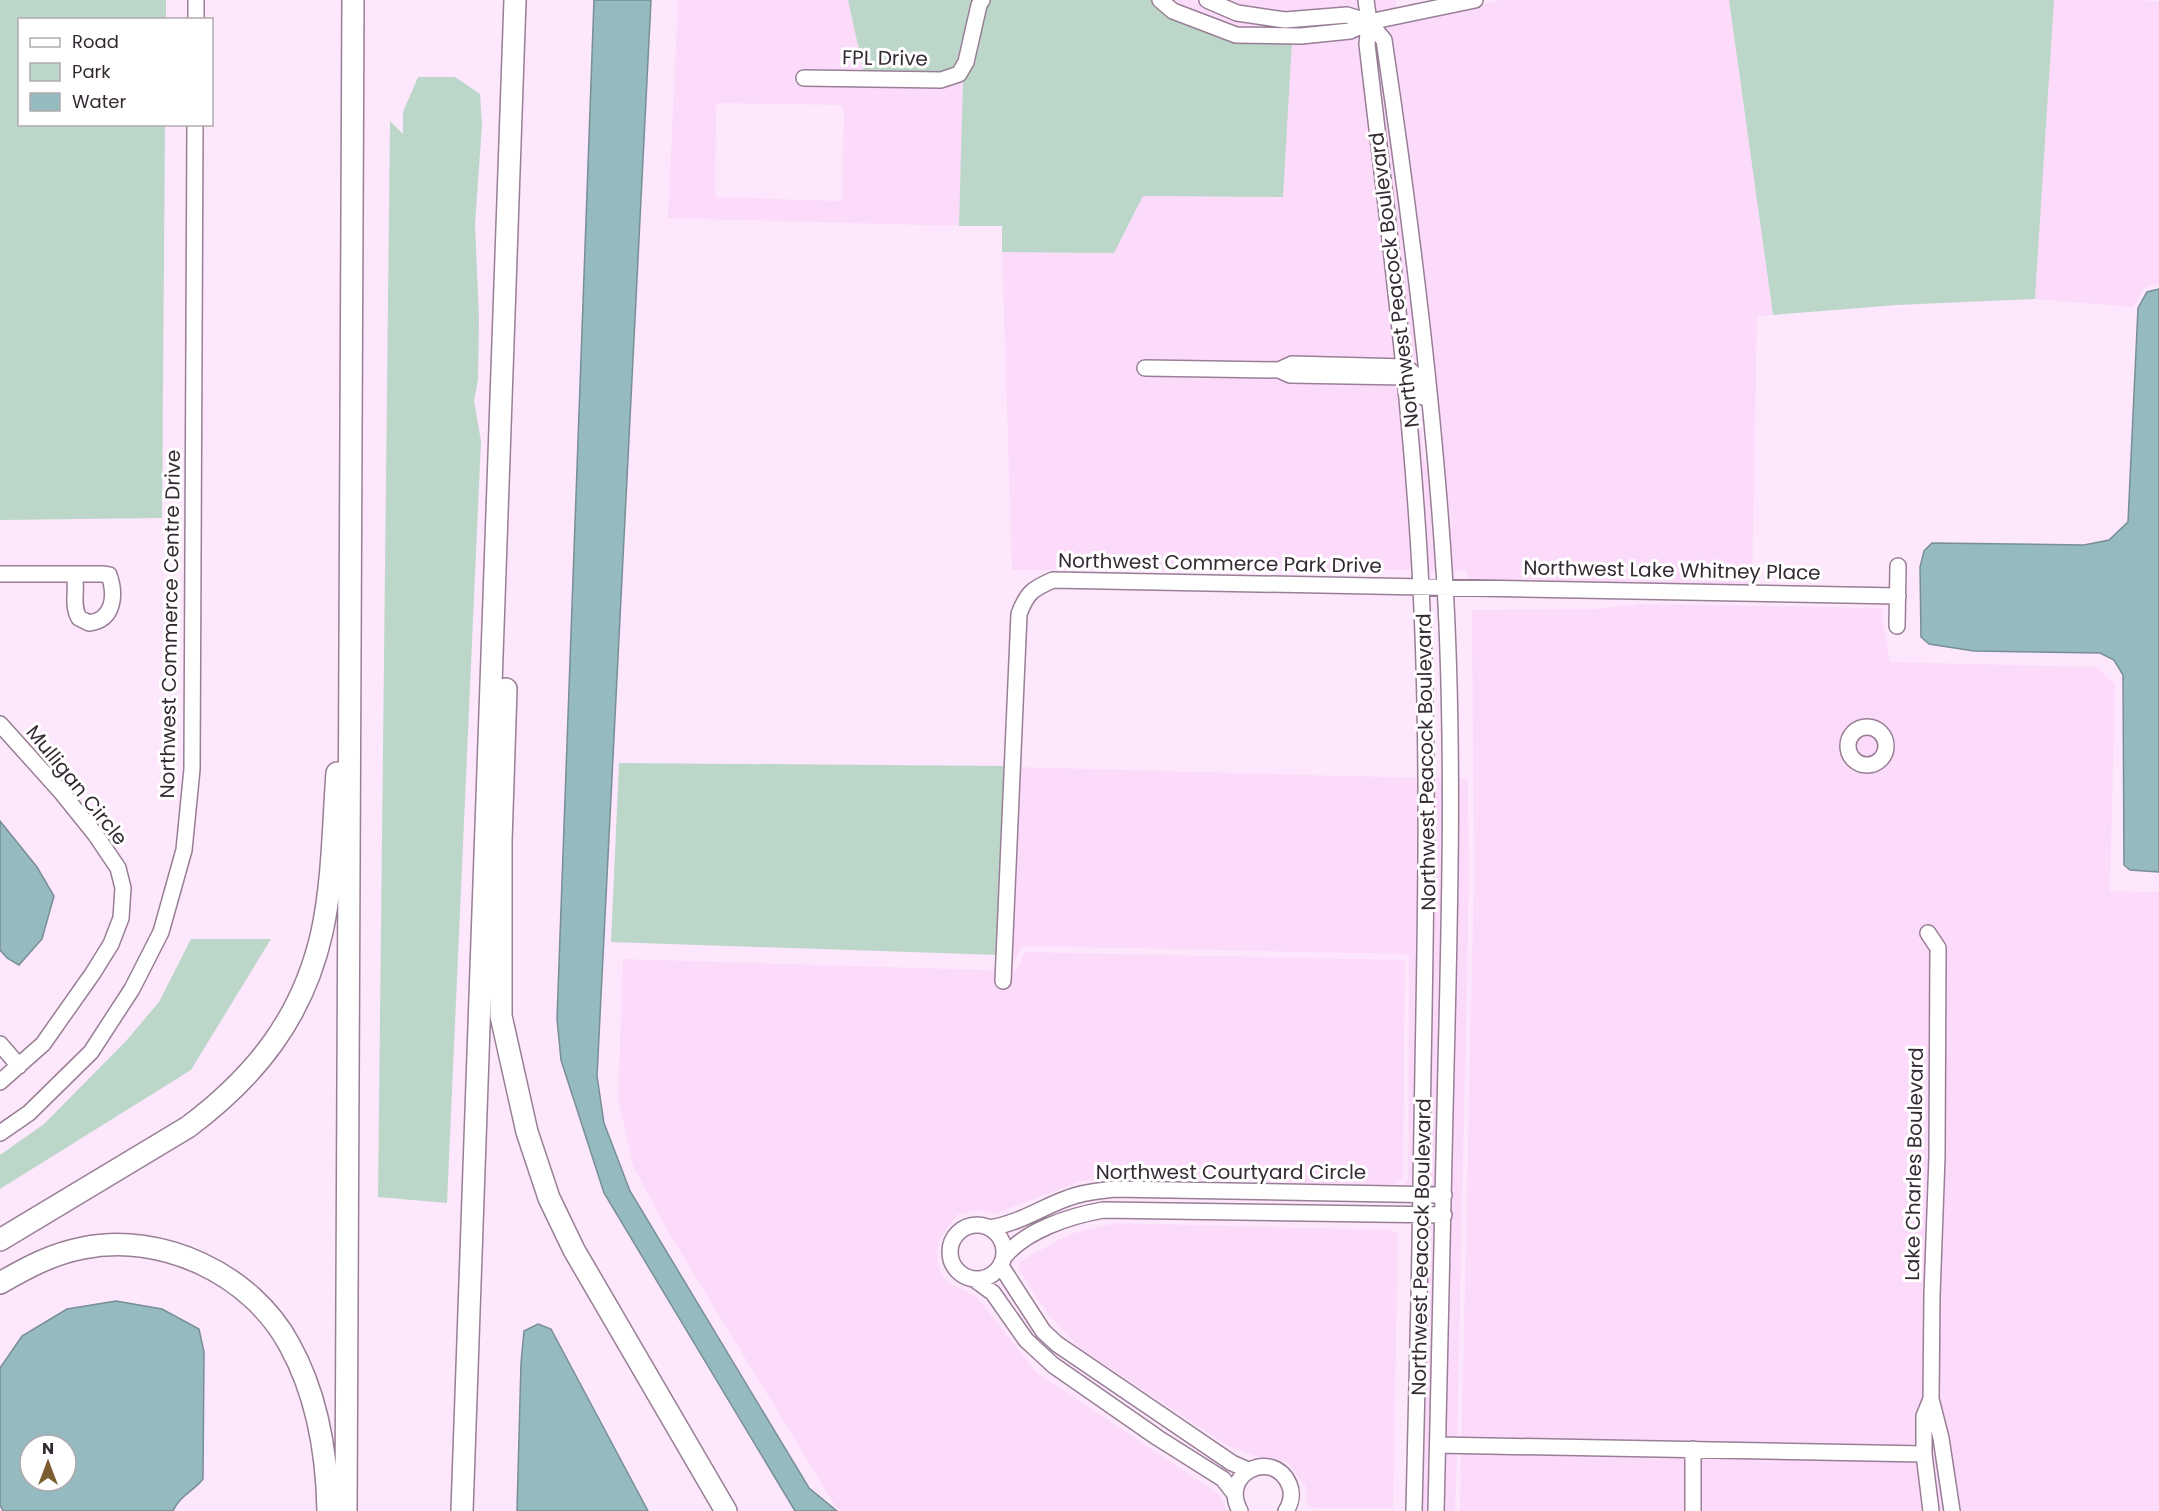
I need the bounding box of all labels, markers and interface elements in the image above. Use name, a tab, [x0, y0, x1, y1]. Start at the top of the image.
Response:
legend	[18, 18, 213, 126]
text: Road	[72, 29, 119, 54]
street label: FPL Drive	[842, 43, 928, 73]
text: Park	[72, 59, 111, 84]
text: Water	[72, 89, 126, 114]
street label: Northwest Peacock Boulevard	[1362, 131, 1426, 429]
street label: Northwest Commerce Centre Drive	[153, 449, 187, 799]
street label: Northwest Commerce Park Drive	[1058, 546, 1382, 580]
street label: Northwest Lake Whitney Place	[1523, 553, 1821, 587]
street label: Northwest Peacock Boulevard	[1409, 613, 1443, 911]
street label: Mulligan Circle	[20, 719, 134, 851]
street label: Lake Charles Boulevard	[1898, 1047, 1930, 1281]
street label: Northwest Peacock Boulevard	[1404, 1098, 1438, 1396]
street label: Northwest Courtyard Circle	[1096, 1158, 1366, 1186]
north arrow	[18, 1433, 78, 1493]
text: N	[42, 1437, 54, 1460]

